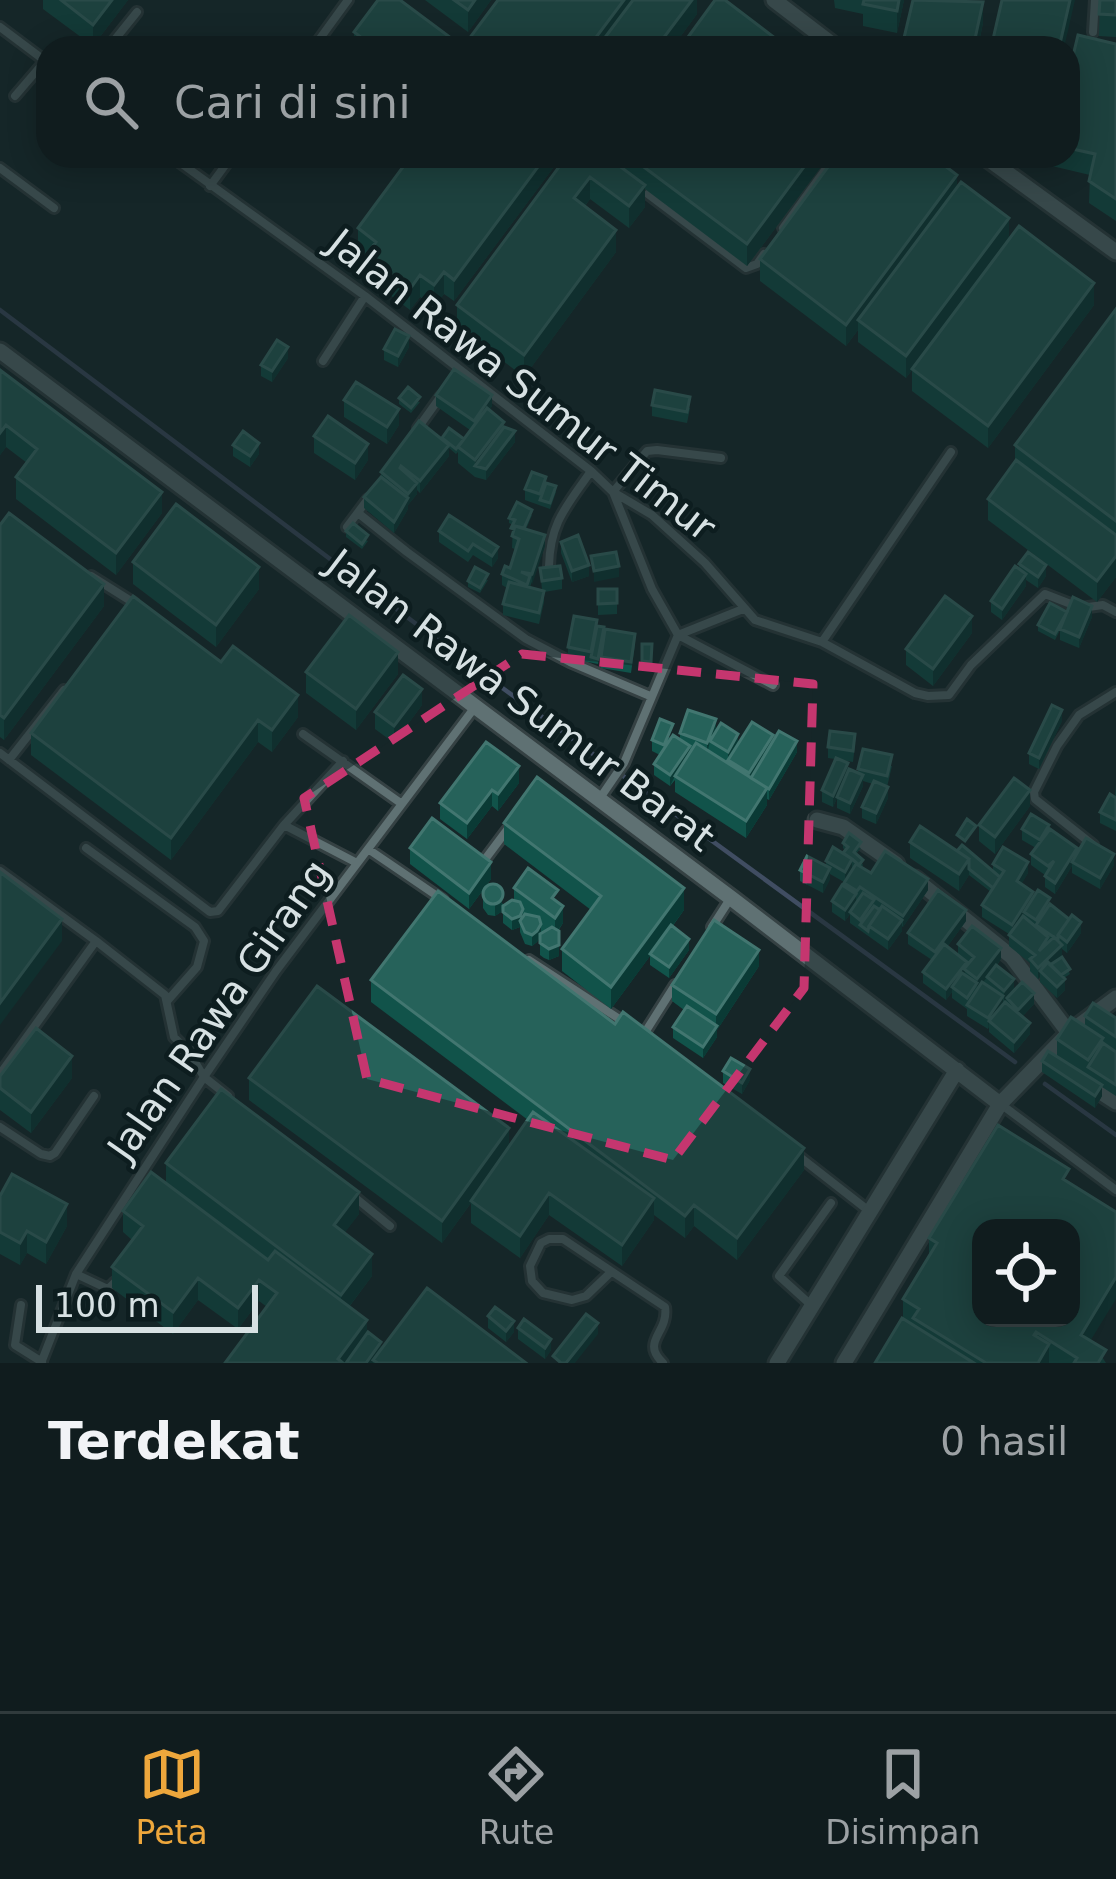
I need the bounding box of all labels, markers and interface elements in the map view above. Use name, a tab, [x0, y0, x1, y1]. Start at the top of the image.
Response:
search box	[36, 36, 1080, 168]
icon: search	[78, 69, 144, 135]
text: Cari di sini	[174, 76, 411, 129]
street label: Jalan Rawa Sumur Timur	[317, 218, 725, 551]
street label: Jalan Rawa Sumur Barat	[317, 538, 723, 860]
street label: Jalan Rawa Girang	[97, 851, 340, 1171]
map controls	[972, 1219, 1080, 1327]
button: locate	[972, 1219, 1080, 1327]
scale bar	[36, 1279, 258, 1332]
text: 100 m	[54, 1286, 160, 1325]
text: Terdekat	[48, 1412, 300, 1471]
text: 0 hasil	[940, 1419, 1068, 1464]
tab: Peta	[136, 1741, 208, 1852]
tab: Rute	[479, 1741, 554, 1852]
tab: Disimpan	[825, 1741, 980, 1852]

